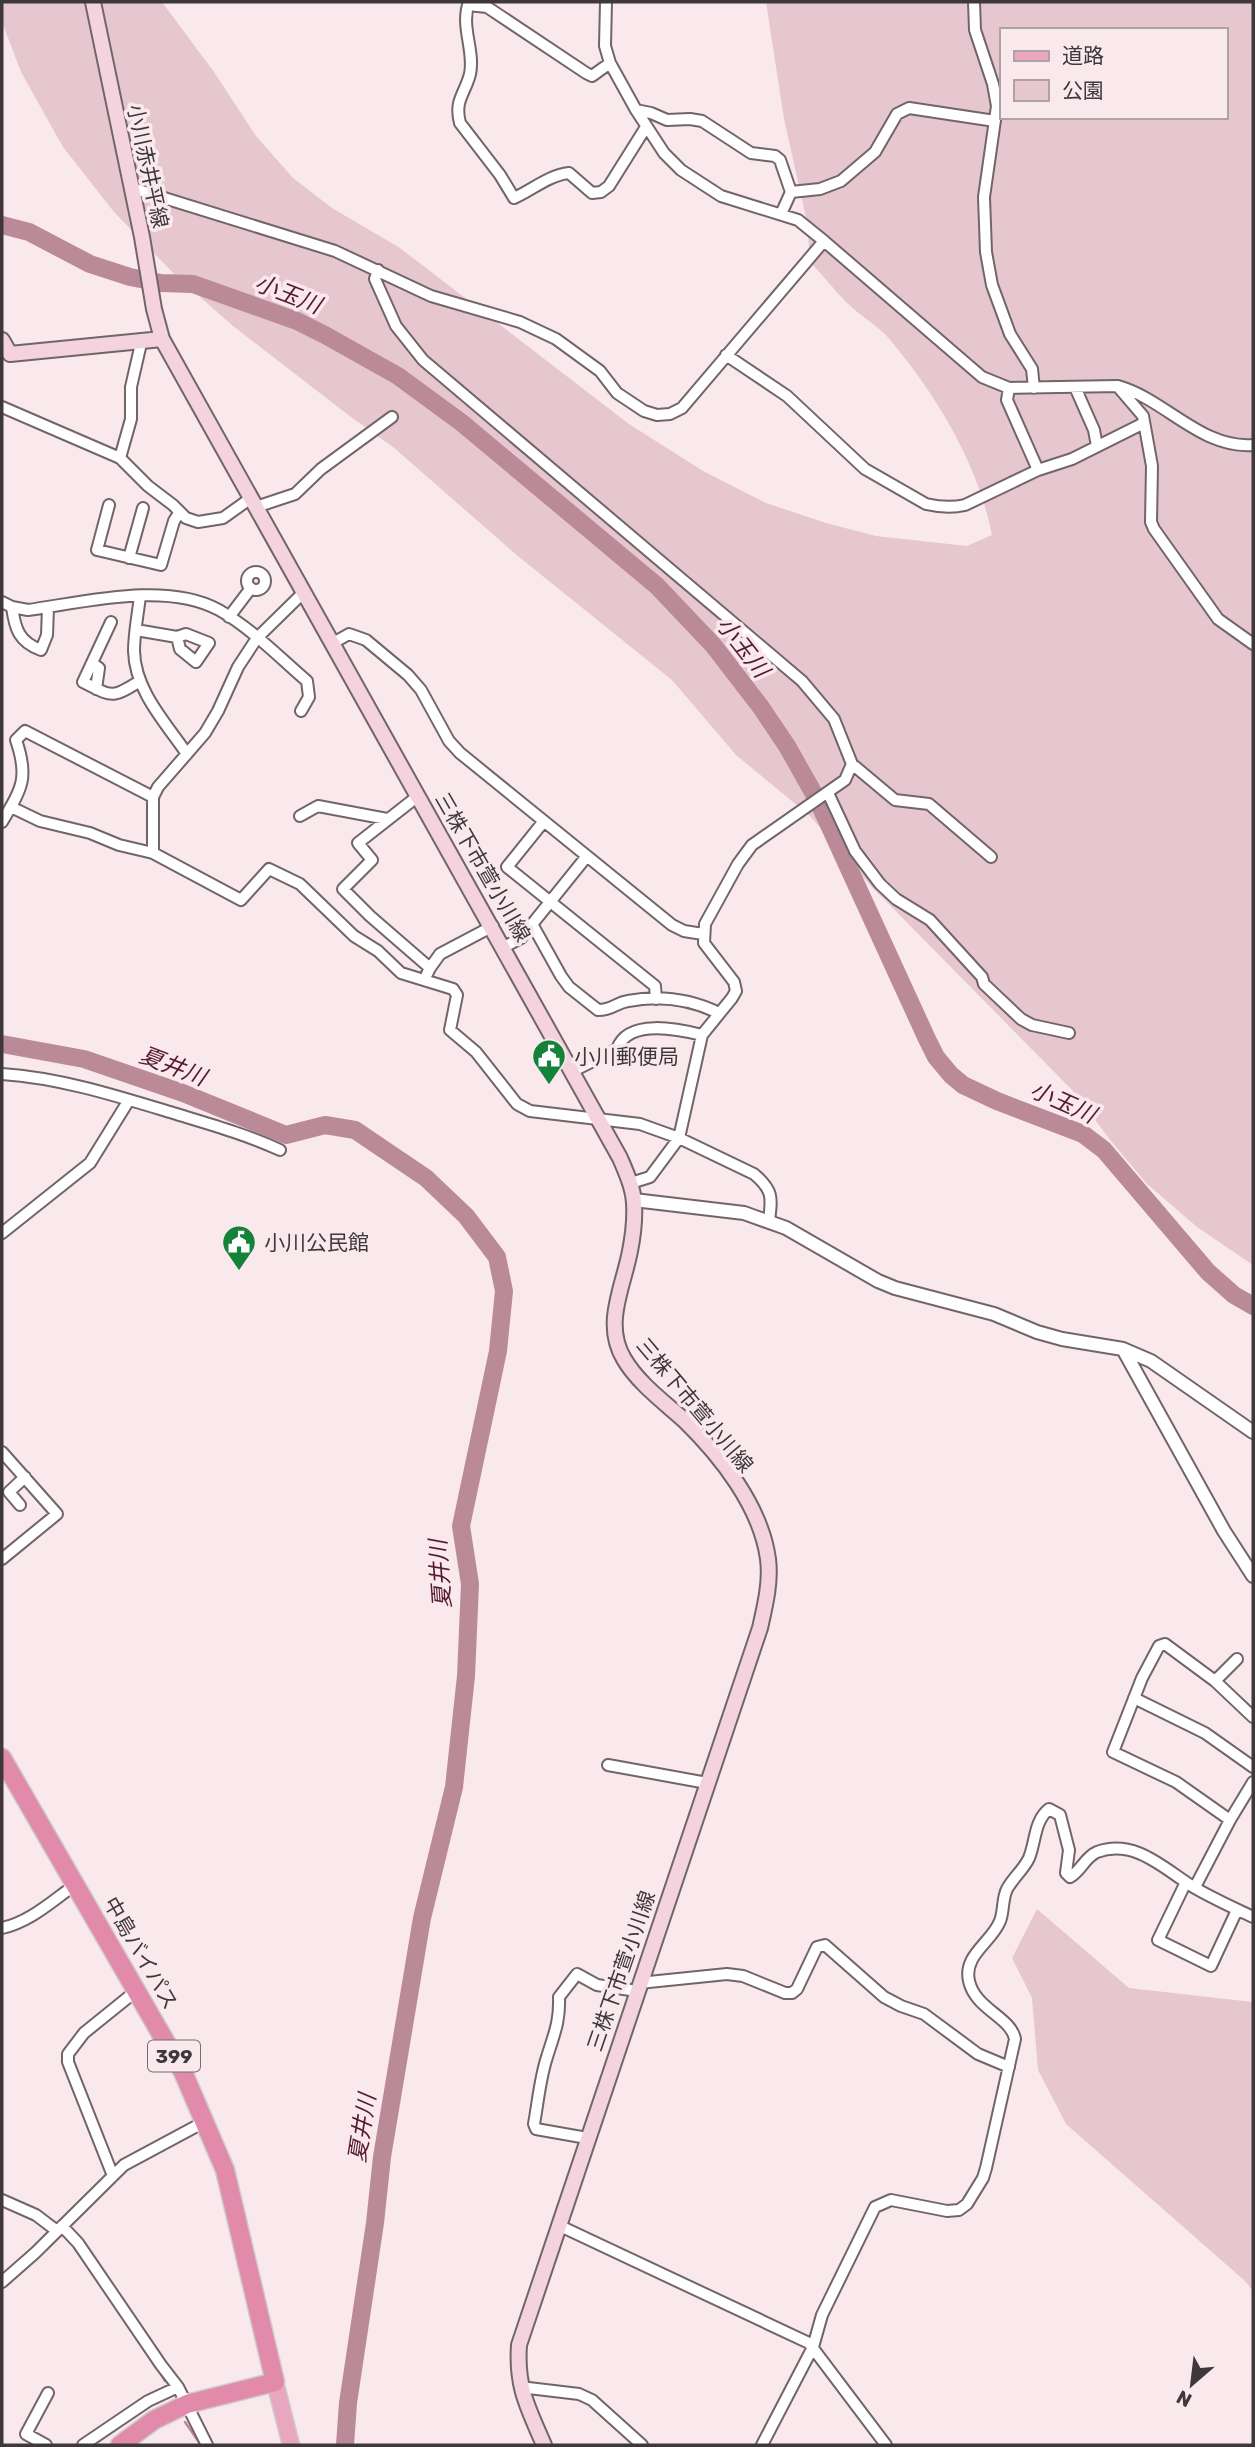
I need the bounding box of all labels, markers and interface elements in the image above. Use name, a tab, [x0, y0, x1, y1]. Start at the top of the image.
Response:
legend	[1000, 28, 1227, 119]
text: 道路	[1062, 43, 1104, 68]
text: 公園	[1062, 78, 1104, 103]
street label: 小川赤井平線	[123, 102, 173, 230]
water label: 小玉川	[251, 269, 328, 321]
water label: 小玉川	[711, 611, 777, 685]
street label: 三株下市萱小川線	[430, 788, 536, 946]
public building icon: 小川郵便局	[530, 1037, 568, 1086]
water label: 夏井川	[136, 1041, 213, 1093]
place label: 小川郵便局	[574, 1044, 679, 1069]
water label: 小玉川	[1026, 1075, 1103, 1130]
public building icon: 小川公民館	[220, 1223, 258, 1272]
place label: 小川公民館	[264, 1230, 369, 1255]
street label: 三株下市萱小川線	[631, 1333, 759, 1477]
water label: 夏井川	[423, 1536, 456, 1609]
street label: 三株下市萱小川線	[582, 1888, 660, 2054]
street label: 中島バイパス	[99, 1892, 183, 2014]
road number: 399	[148, 2040, 200, 2072]
water label: 夏井川	[343, 2089, 382, 2164]
north arrow	[1157, 2349, 1227, 2419]
text: N	[1173, 2385, 1196, 2412]

